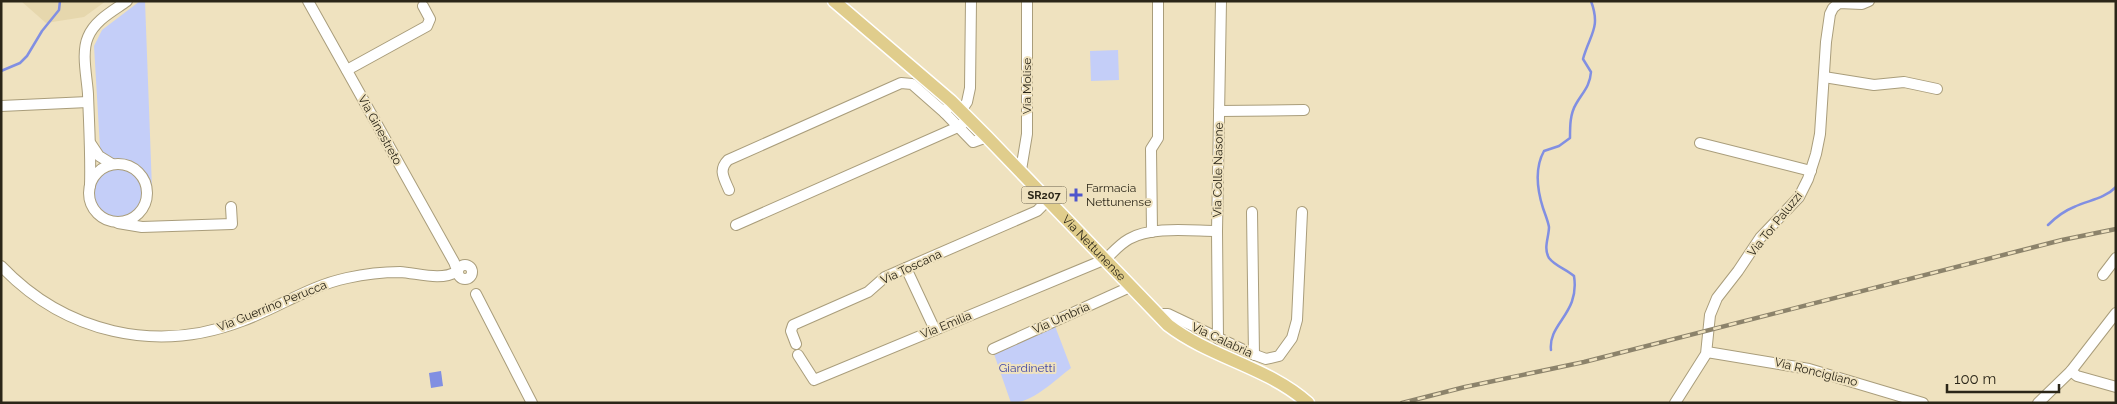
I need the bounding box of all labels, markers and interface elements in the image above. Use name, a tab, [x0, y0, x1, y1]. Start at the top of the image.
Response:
street label: Via Molise	[1020, 58, 1034, 114]
street label: Via Ginestreto	[355, 93, 405, 167]
street label: Via Colle Nasone	[1210, 122, 1226, 218]
place label: Farmacia Nettunense	[1086, 181, 1151, 209]
road number: SR207	[1022, 186, 1066, 204]
marker: Farmacia Nettunense	[1070, 189, 1082, 201]
street label: Via Tor Paluzzi	[1745, 189, 1805, 259]
street label: Via Nettunense	[1059, 212, 1129, 284]
street label: Via Toscana	[878, 247, 944, 287]
street label: Via Guerrino Perucca	[215, 278, 329, 334]
street label: Via Umbria	[1030, 299, 1092, 337]
street label: Via Emilia	[918, 308, 974, 342]
street label: Via Calabria	[1189, 320, 1255, 360]
street label: Via Roncigliano	[1773, 355, 1859, 389]
park label: Giardinetti	[999, 361, 1055, 375]
scale bar	[1947, 362, 2060, 394]
text: 100 m	[1954, 370, 1996, 388]

